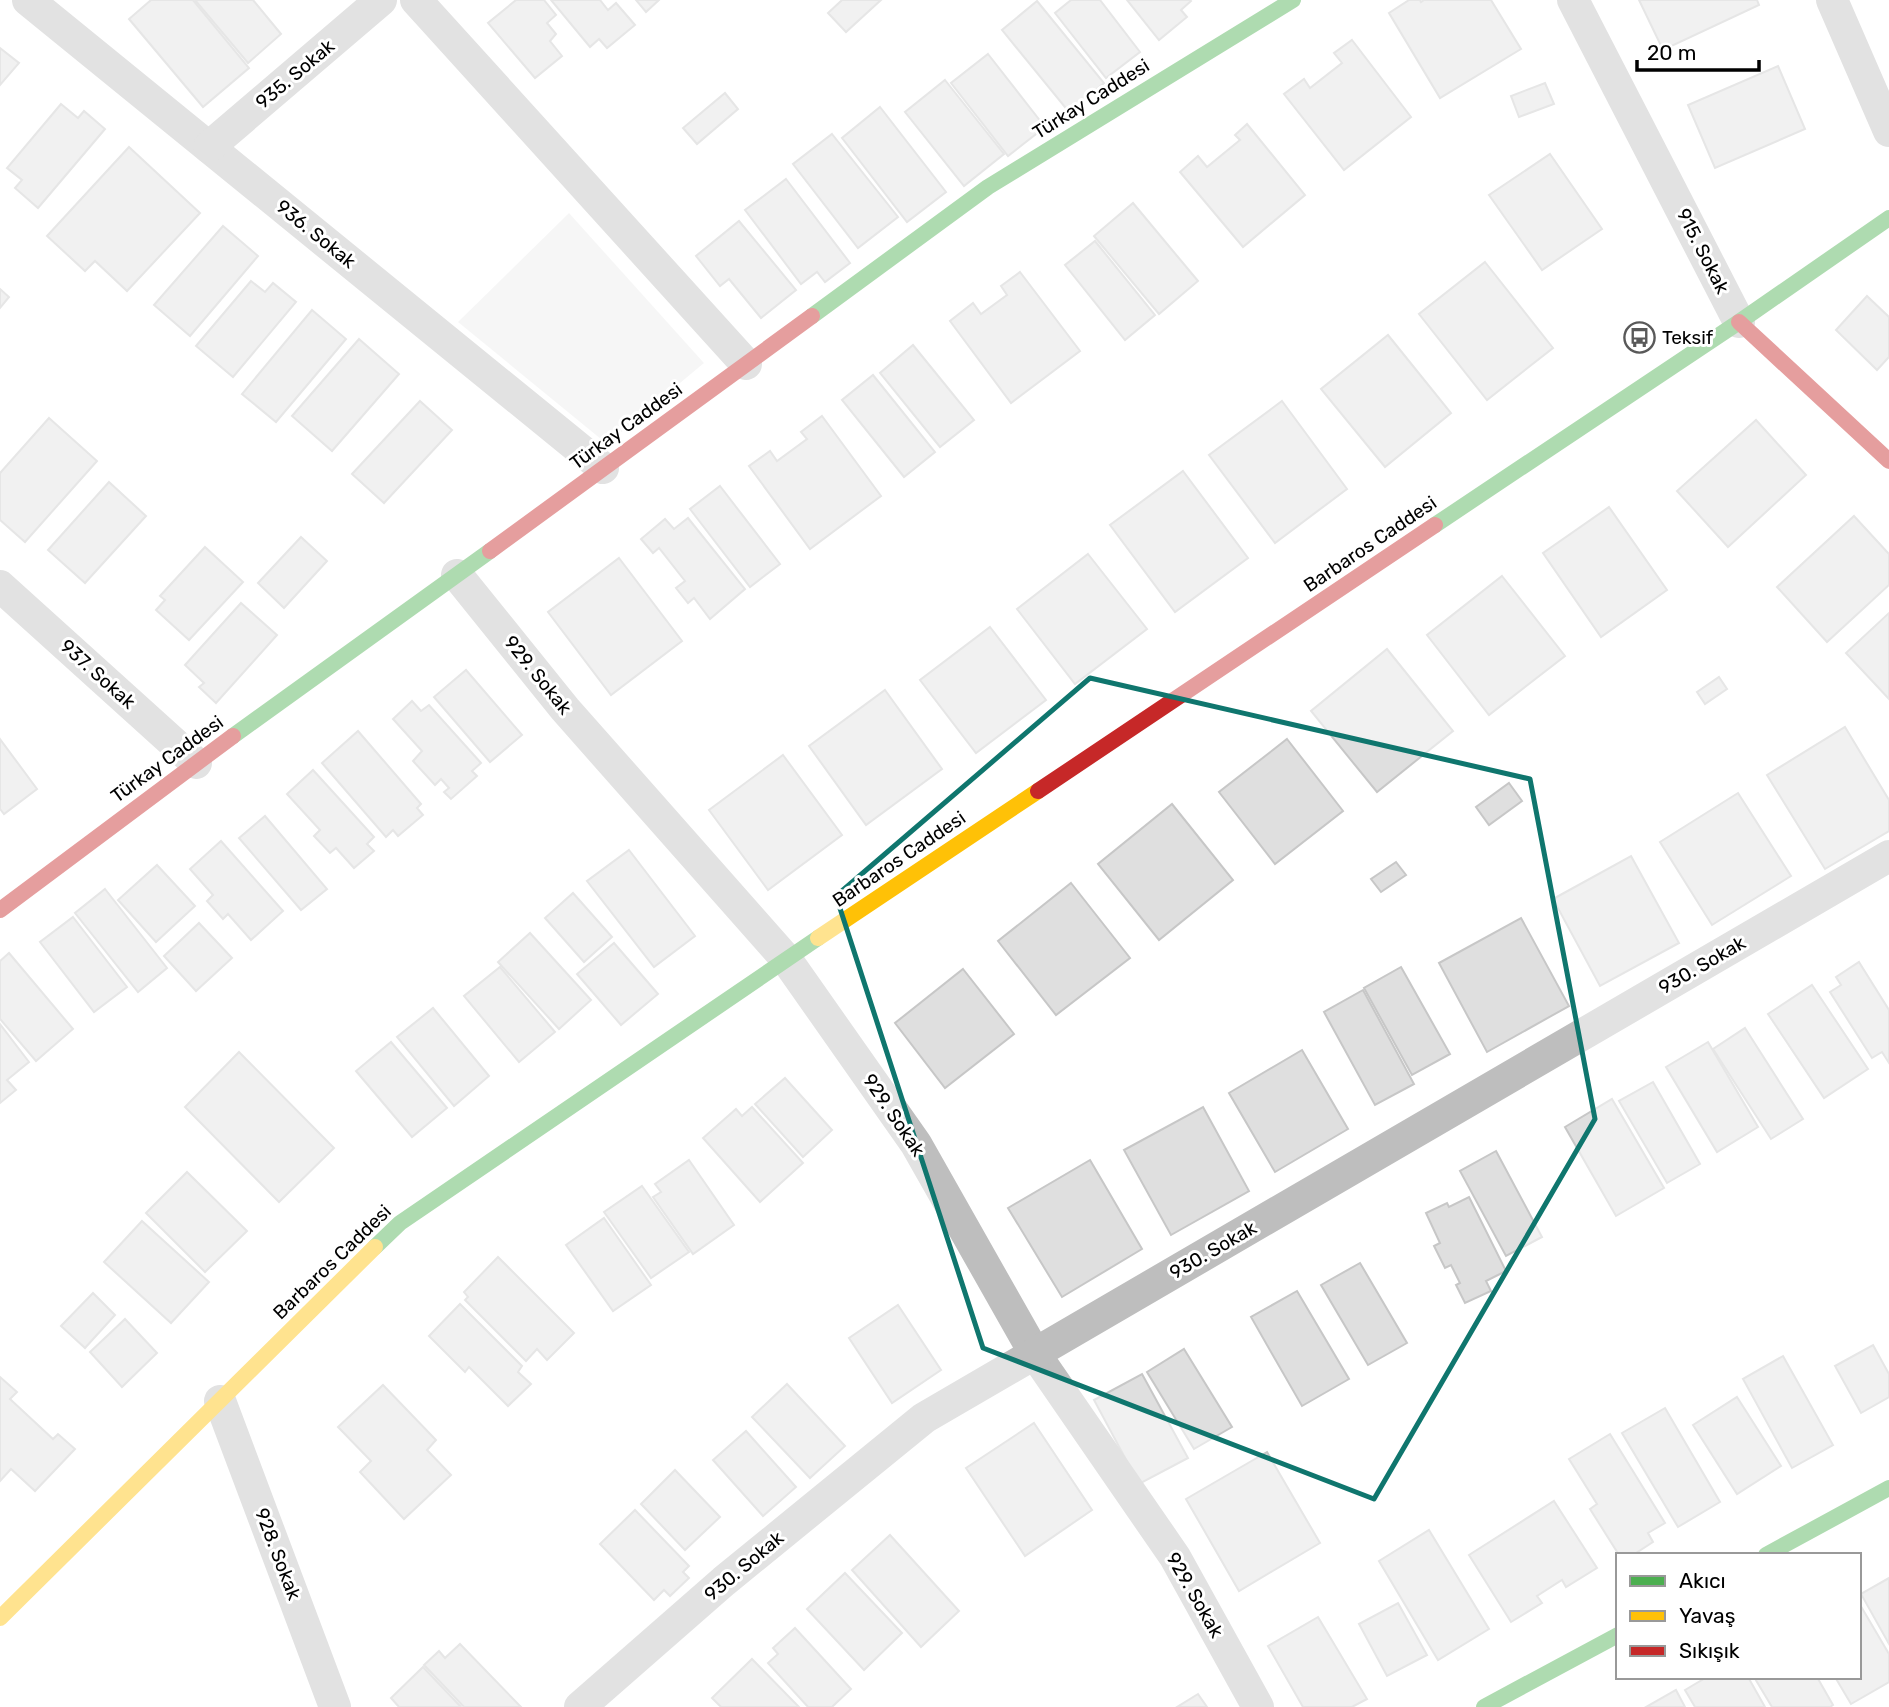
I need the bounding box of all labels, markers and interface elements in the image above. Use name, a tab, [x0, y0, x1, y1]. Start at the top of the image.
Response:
scale bar	[1637, 28, 1759, 72]
street label: 935. Sokak	[251, 34, 339, 114]
text: 20 m	[1647, 40, 1696, 65]
street label: Türkay Caddesi	[1028, 54, 1154, 144]
street label: 936. Sokak	[271, 195, 361, 273]
street label: 915. Sokak	[1672, 205, 1734, 298]
bus stop icon: Teksif	[1622, 320, 1656, 354]
place label: Teksif	[1662, 326, 1714, 349]
street label: Türkay Caddesi	[565, 378, 687, 474]
street label: Barbaros Caddesi	[1299, 491, 1441, 597]
street label: 929. Sokak	[499, 631, 577, 719]
street label: 937. Sokak	[56, 634, 140, 714]
street label: Türkay Caddesi	[106, 711, 228, 807]
street label: Barbaros Caddesi	[828, 806, 970, 912]
street label: 930. Sokak	[1655, 931, 1750, 999]
street label: 929. Sokak	[858, 1069, 930, 1161]
street label: Barbaros Caddesi	[268, 1200, 396, 1324]
street label: 930. Sokak	[1166, 1216, 1261, 1284]
street label: 928. Sokak	[250, 1505, 306, 1603]
street label: 930. Sokak	[700, 1526, 788, 1606]
street label: 929. Sokak	[1161, 1548, 1229, 1642]
legend	[1616, 1553, 1861, 1679]
text: Akıcı	[1679, 1568, 1726, 1593]
text: Yavaş	[1679, 1603, 1735, 1628]
text: Sıkışık	[1679, 1638, 1740, 1663]

